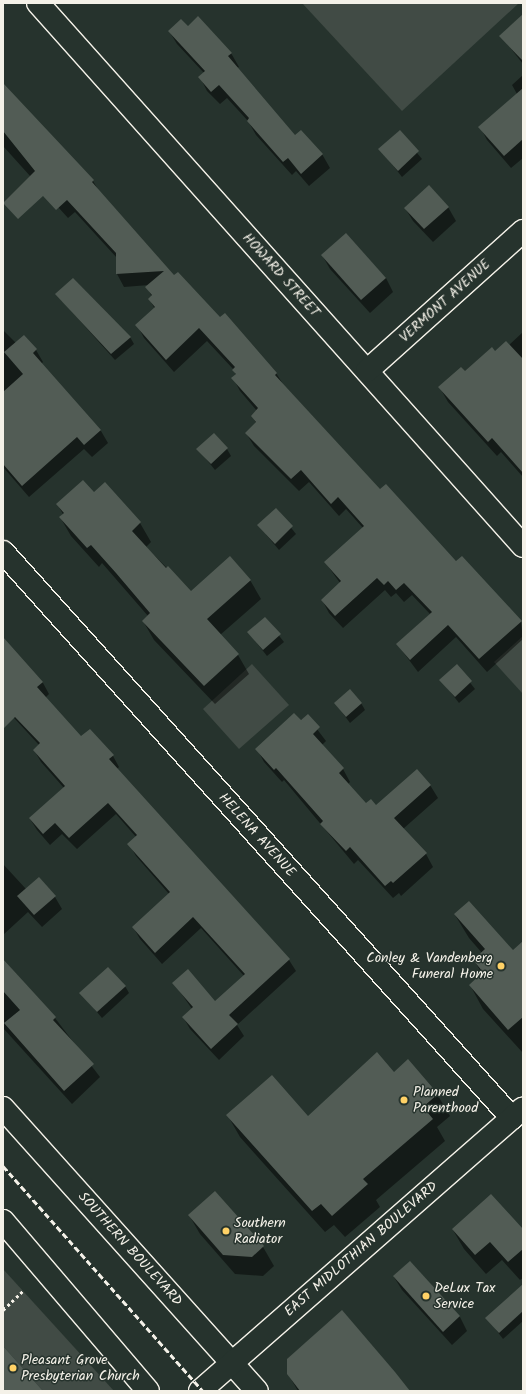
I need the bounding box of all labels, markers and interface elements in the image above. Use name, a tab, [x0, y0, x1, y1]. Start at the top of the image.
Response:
street label: HOWARD STREET	[239, 230, 323, 320]
street label: VERMONT AVENUE	[396, 256, 494, 346]
street label: HELENA AVENUE	[215, 790, 299, 880]
place label: Conley & Vandenberg Funeral Home	[366, 950, 493, 982]
marker: Conley & Vandenberg Funeral Home	[496, 961, 506, 971]
place label: Planned Parenthood	[413, 1084, 478, 1116]
marker: Planned Parenthood	[398, 1094, 410, 1106]
street label: EAST MIDLOTHIAN BOULEVARD	[281, 1178, 441, 1320]
street label: SOUTHERN BOULEVARD	[74, 1189, 186, 1309]
place label: Southern Radiator	[234, 1215, 286, 1248]
marker: Southern Radiator	[221, 1226, 231, 1236]
place label: DeLux Tax Service	[434, 1280, 495, 1312]
marker: DeLux Tax Service	[421, 1291, 431, 1301]
place label: Pleasant Grove Presbyterian Church	[21, 1352, 140, 1384]
marker: Pleasant Grove Presbyterian Church	[8, 1363, 18, 1373]

